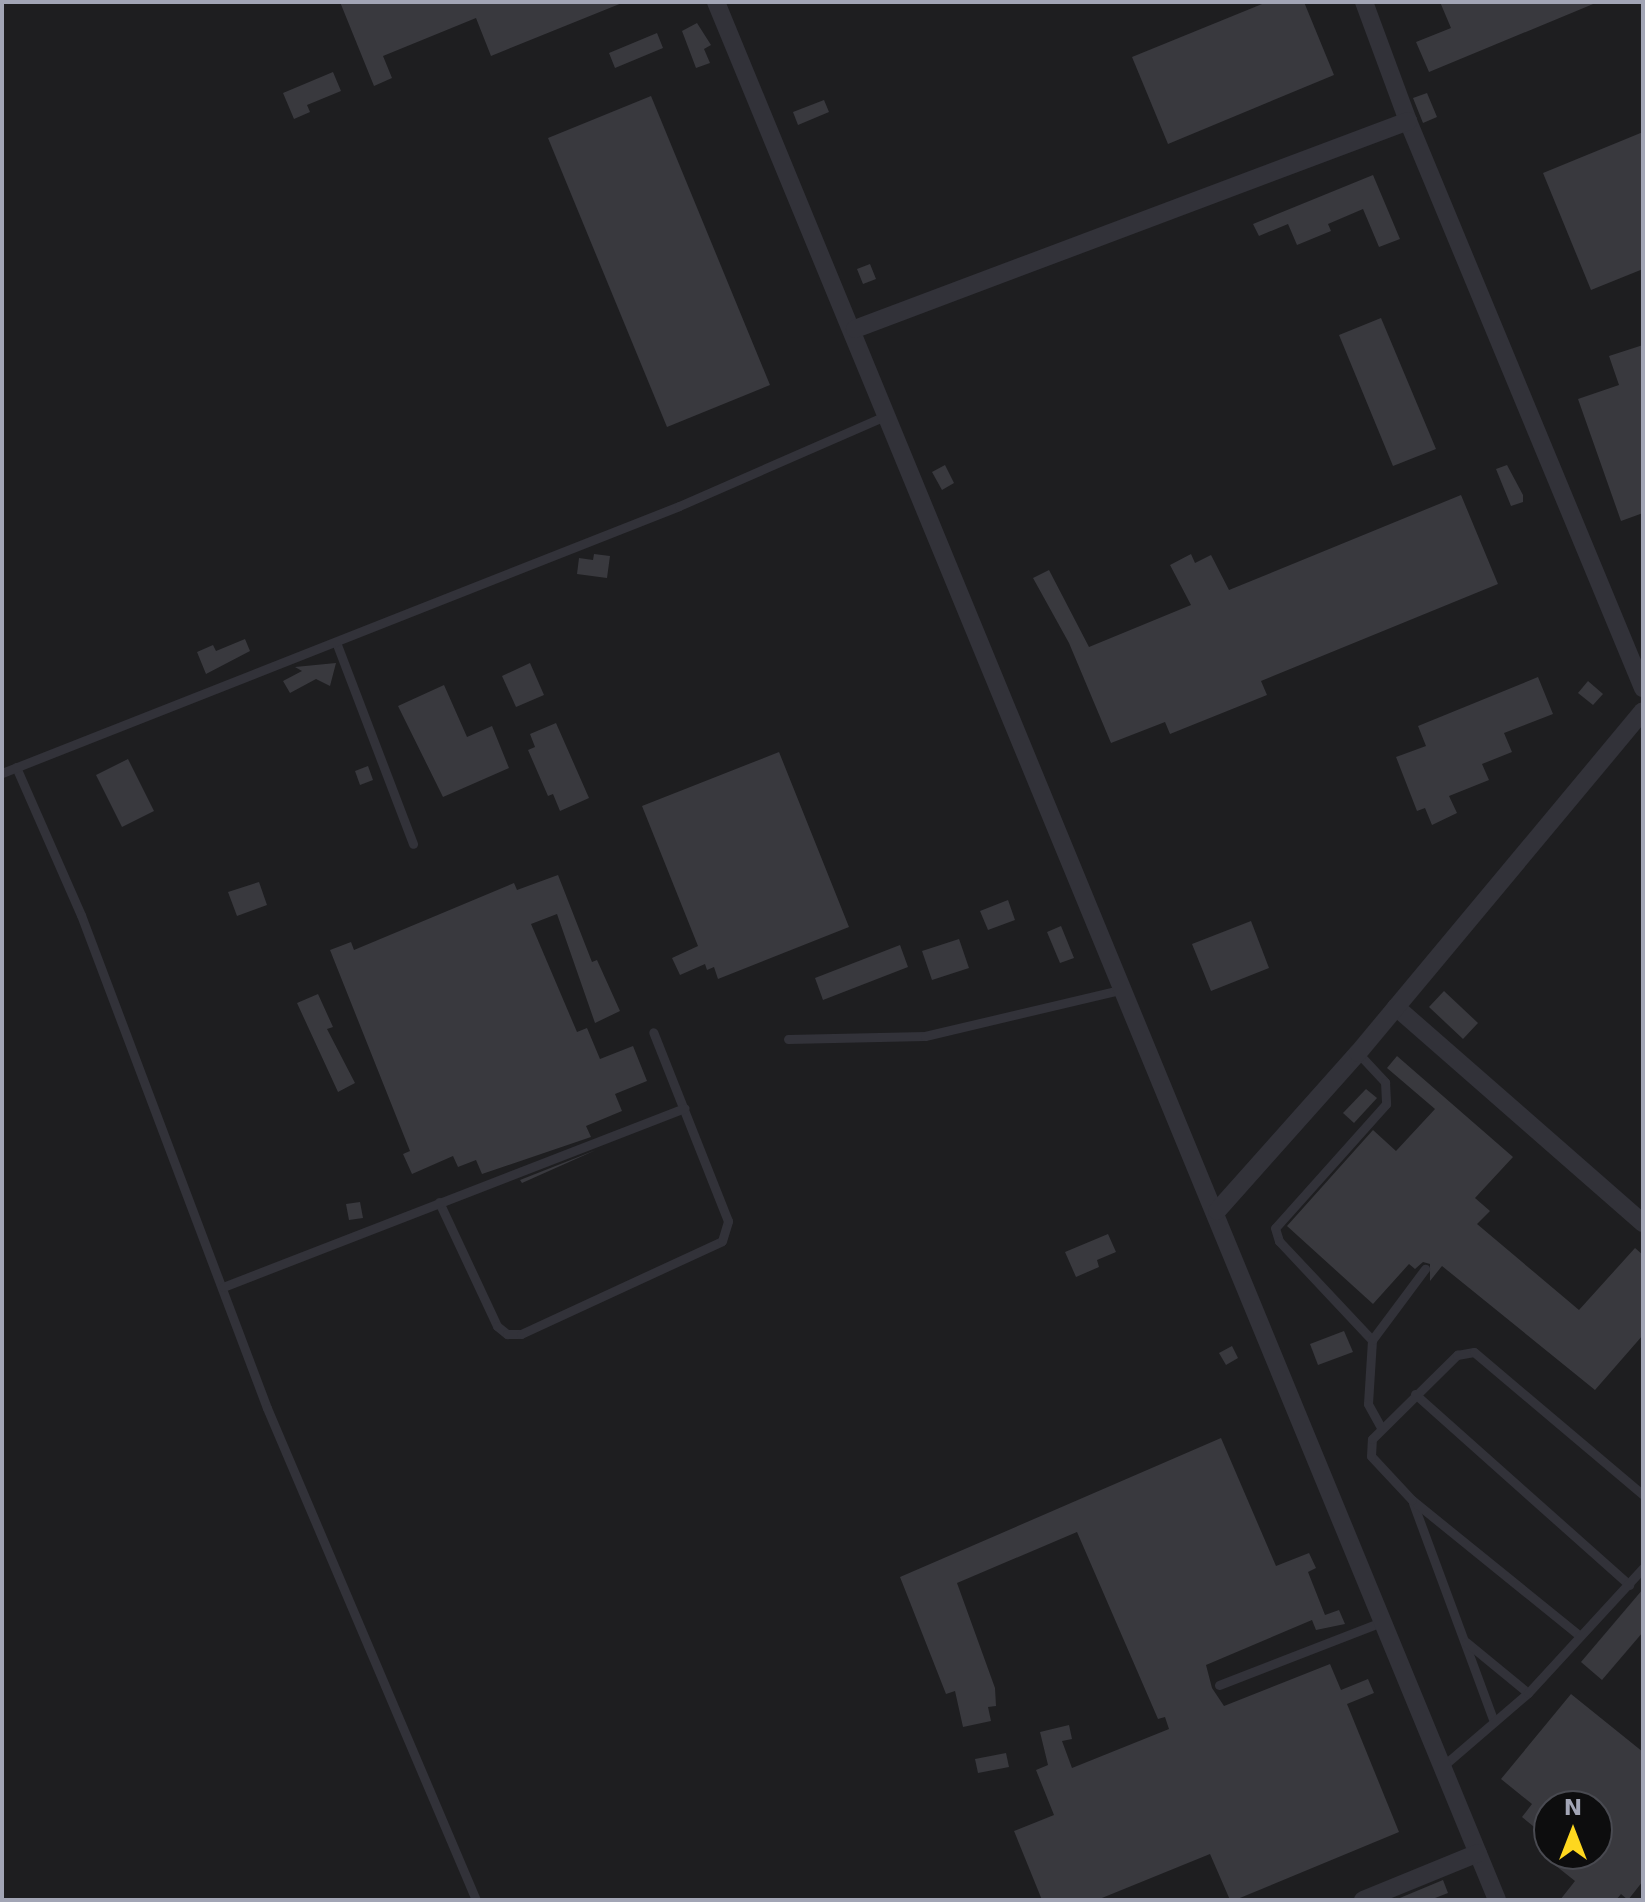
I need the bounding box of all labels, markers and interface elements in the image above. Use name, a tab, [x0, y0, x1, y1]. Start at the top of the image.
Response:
north arrow	[1533, 1790, 1613, 1870]
text: N	[1564, 1795, 1582, 1820]

